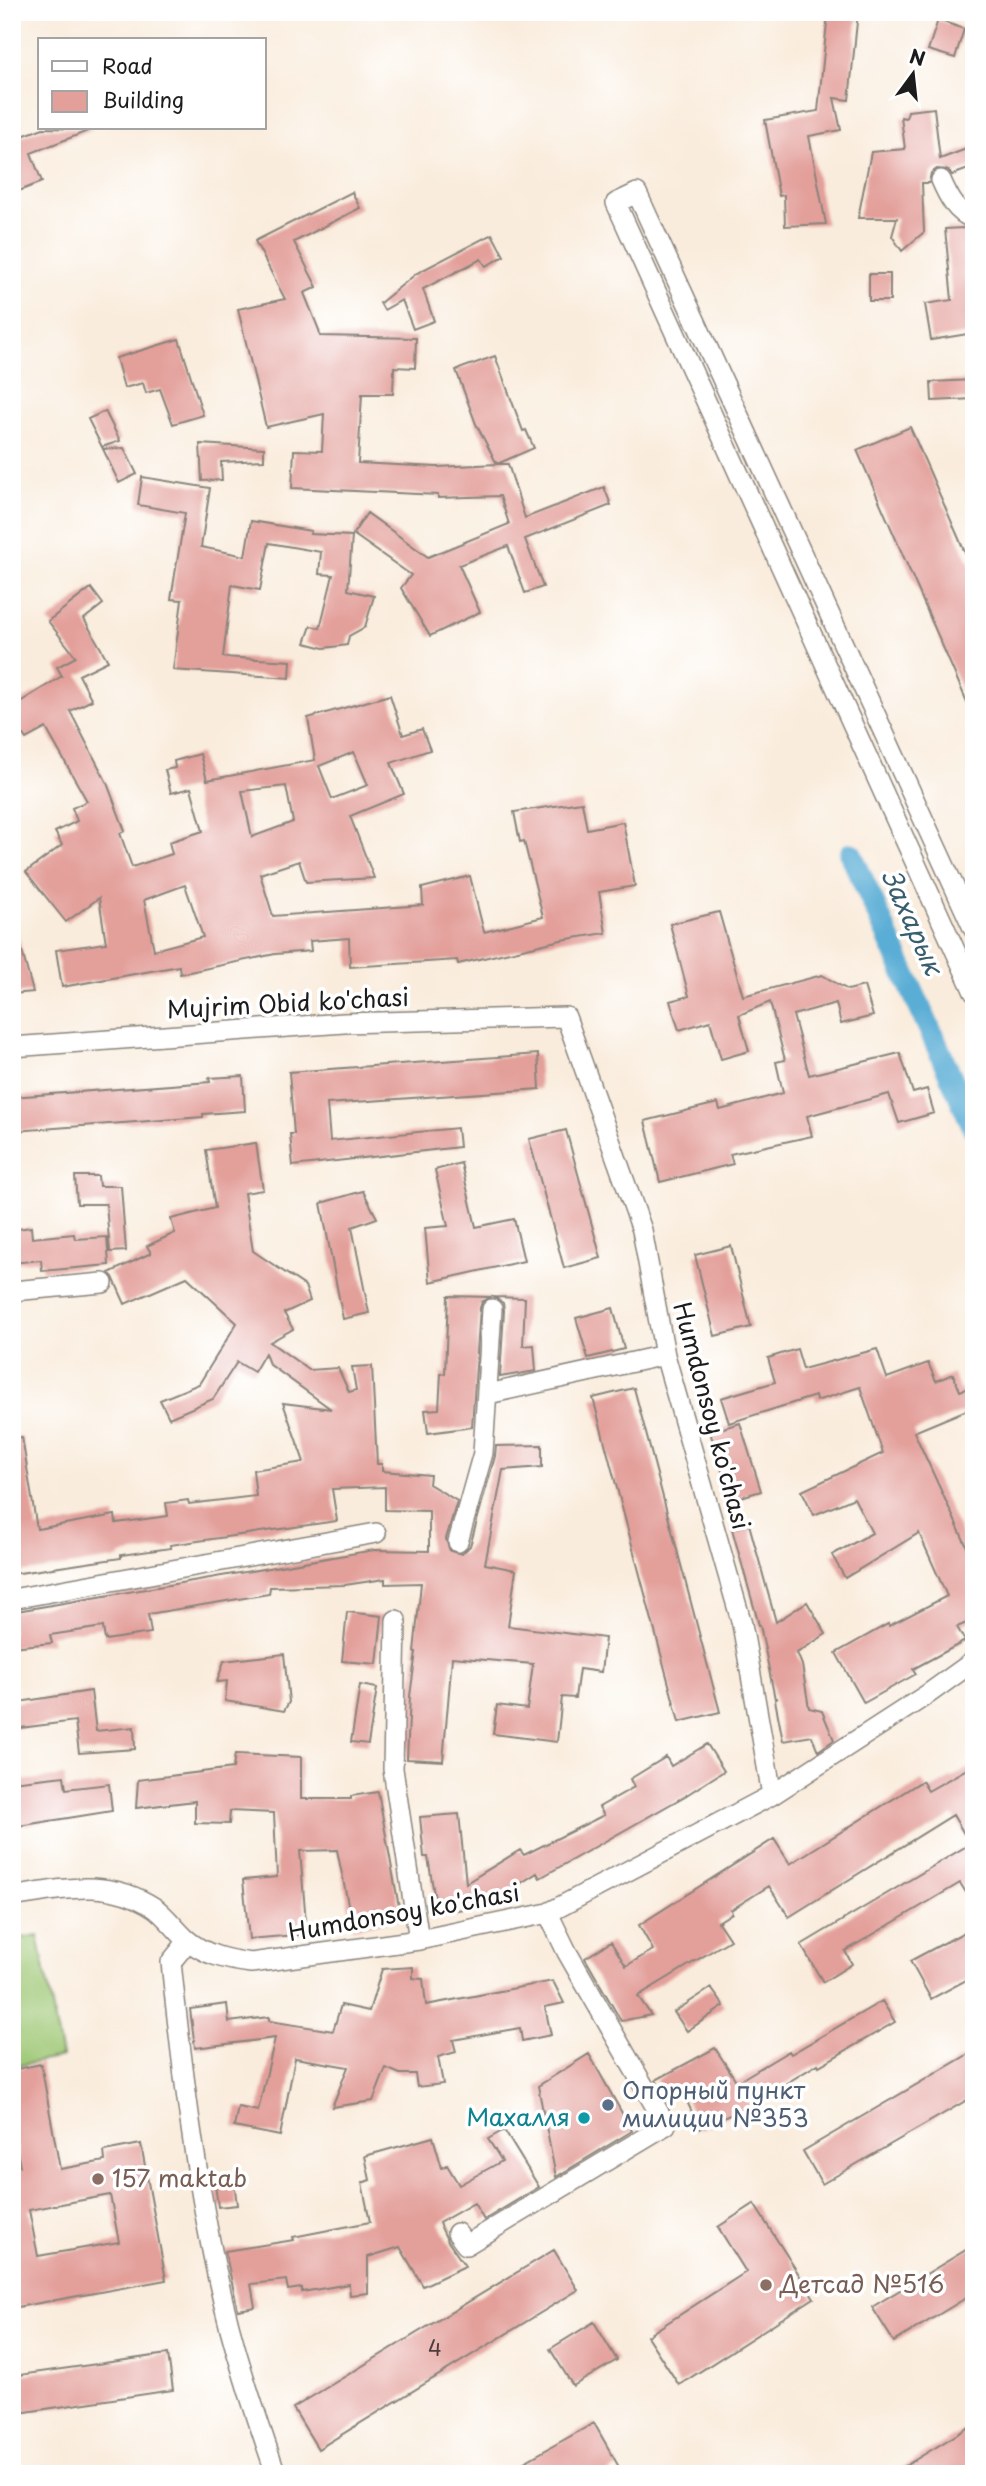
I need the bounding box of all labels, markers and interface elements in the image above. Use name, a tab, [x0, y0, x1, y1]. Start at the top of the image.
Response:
legend	[38, 38, 266, 130]
north arrow	[878, 38, 948, 108]
text: N	[907, 41, 929, 72]
text: Road	[102, 49, 153, 81]
text: Building	[102, 83, 184, 115]
water label: Захарык	[873, 863, 955, 983]
street label: Mujrim Obid ko'chasi	[166, 978, 410, 1026]
street label: Humdonsoy ko'chasi	[665, 1298, 761, 1533]
street label: Humdonsoy ko'chasi	[285, 1873, 522, 1949]
place label: Опорный пункт милиции №353	[622, 2071, 809, 2135]
marker: Опорный пункт милиции №353	[600, 2097, 616, 2113]
place label: Махалля	[466, 2098, 570, 2134]
marker: Махалля	[576, 2110, 592, 2126]
place label: 157 maktab	[112, 2159, 247, 2195]
marker: 157 maktab	[90, 2171, 106, 2187]
place label: Детсад №516	[779, 2265, 944, 2301]
marker: Детсад №516	[758, 2277, 774, 2293]
house number: 4	[428, 2331, 442, 2363]

